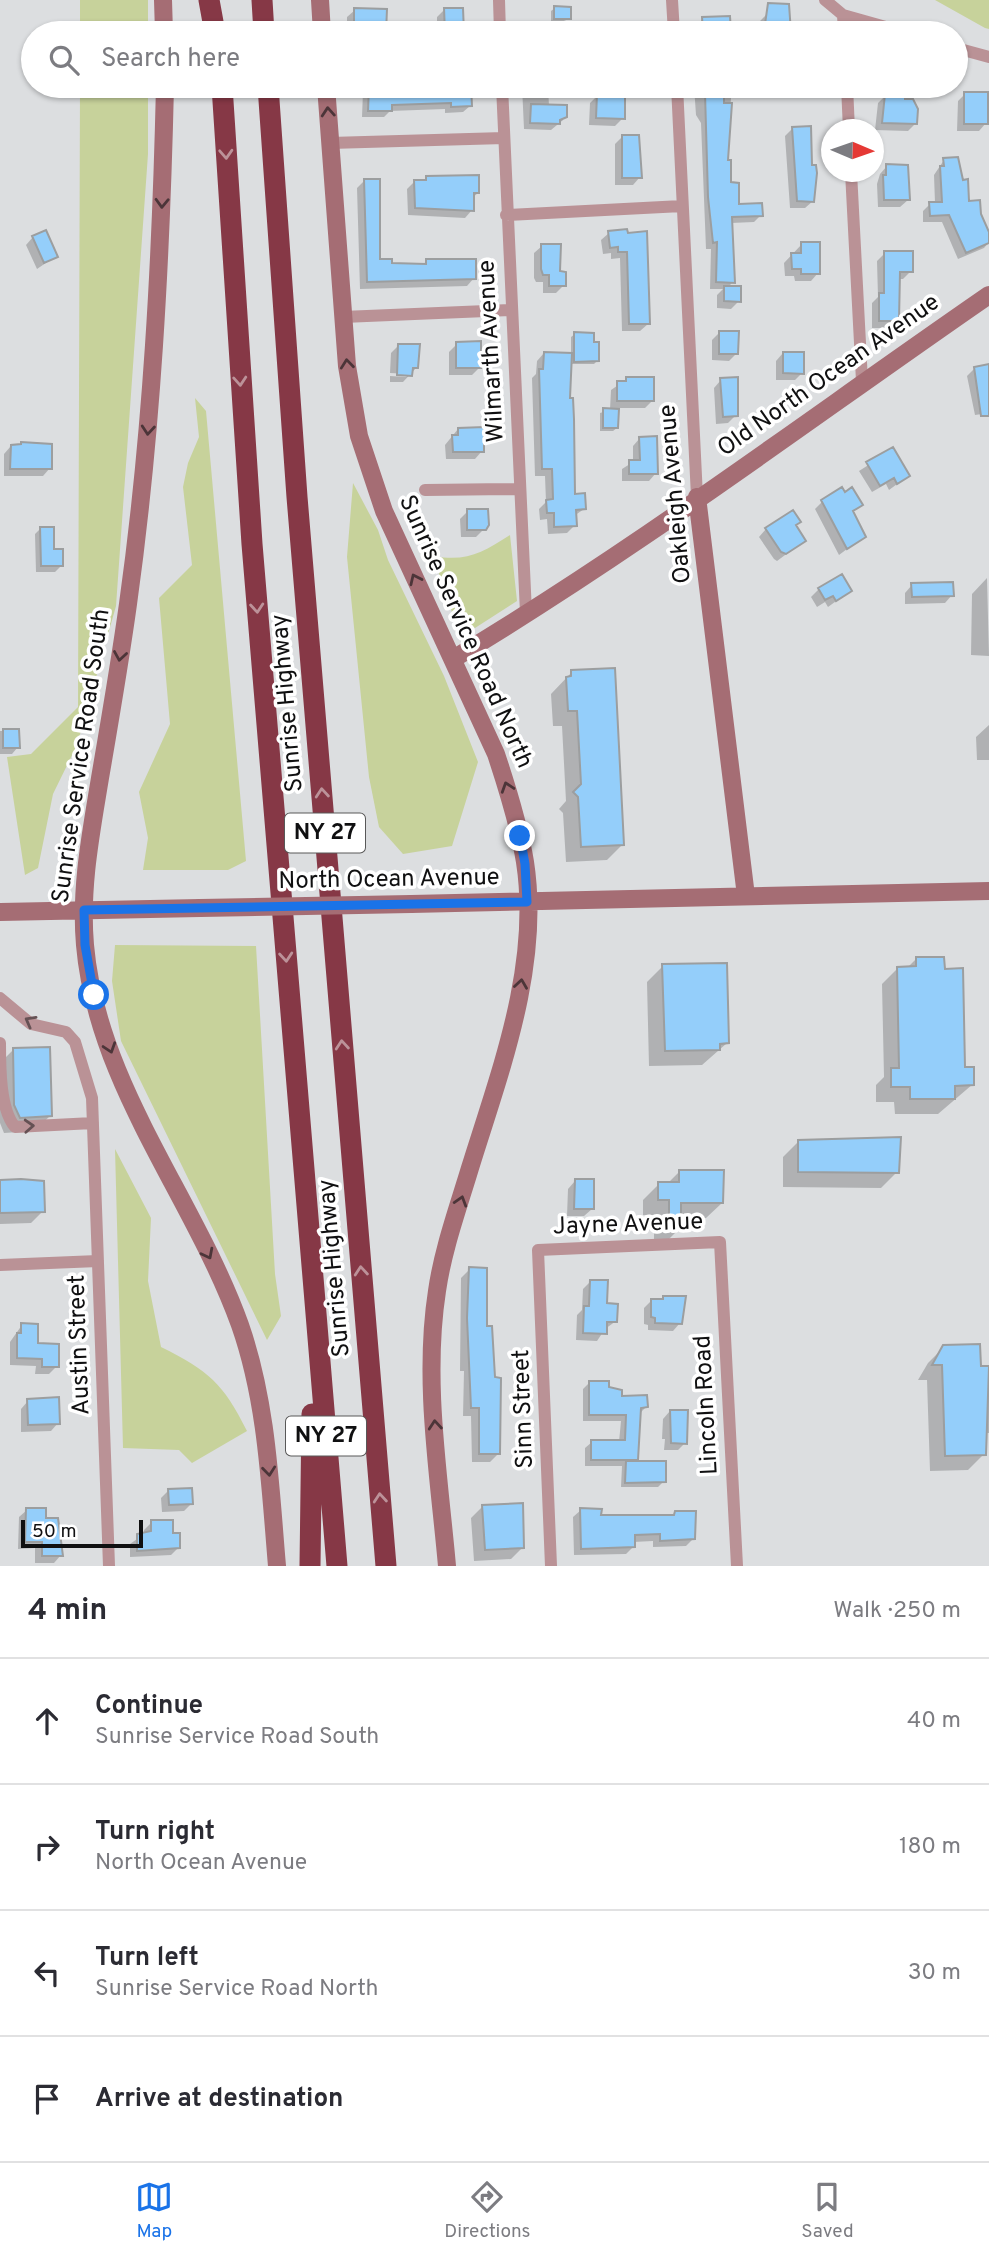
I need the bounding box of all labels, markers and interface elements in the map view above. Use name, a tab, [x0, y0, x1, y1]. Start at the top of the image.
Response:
search box	[21, 21, 968, 98]
icon: search	[45, 41, 83, 79]
text: Search here	[101, 43, 240, 76]
one-way arrow	[321, 106, 336, 117]
north arrow	[821, 119, 884, 182]
one-way arrow	[218, 149, 233, 160]
one-way arrow	[154, 198, 170, 209]
street label: Wilmarth Avenue	[472, 259, 512, 443]
street label: Old North Ocean Avenue	[712, 288, 946, 464]
one-way arrow	[340, 358, 355, 369]
one-way arrow	[232, 376, 247, 387]
street label: Oakleigh Avenue	[653, 403, 699, 585]
one-way arrow	[141, 425, 156, 436]
street label: Sunrise Service Road North	[391, 491, 539, 773]
one-way arrow	[409, 574, 423, 586]
one-way arrow	[249, 603, 264, 614]
street label: Sunrise Service Road South	[46, 607, 118, 905]
street label: Sunrise Highway	[265, 613, 311, 793]
one-way arrow	[113, 650, 128, 662]
one-way arrow	[501, 781, 515, 794]
one-way arrow	[314, 788, 329, 799]
road number: NY 27	[285, 814, 365, 852]
route end	[504, 820, 535, 851]
street label: North Ocean Avenue	[278, 863, 500, 897]
one-way arrow	[278, 951, 293, 962]
one-way arrow	[513, 978, 528, 990]
route start	[78, 979, 109, 1010]
one-way arrow	[25, 1015, 38, 1029]
one-way arrow	[335, 1039, 350, 1050]
one-way arrow	[101, 1042, 116, 1054]
one-way arrow	[24, 1119, 35, 1134]
street label: Sunrise Highway	[312, 1178, 358, 1358]
one-way arrow	[452, 1195, 467, 1207]
street label: Jayne Avenue	[552, 1207, 704, 1243]
one-way arrow	[199, 1247, 213, 1259]
one-way arrow	[354, 1265, 369, 1276]
street label: Austin Street	[63, 1274, 97, 1416]
street label: Lincoln Road	[688, 1334, 726, 1476]
street label: Sinn Street	[507, 1349, 541, 1469]
road number: NY 27	[286, 1416, 366, 1456]
one-way arrow	[428, 1419, 443, 1430]
one-way arrow	[261, 1466, 276, 1477]
one-way arrow	[373, 1492, 388, 1503]
scale bar	[21, 1517, 144, 1549]
text: 50 m	[32, 1520, 77, 1544]
text: 4 min	[28, 1593, 107, 1630]
text: Walk · 250 m	[833, 1597, 961, 1626]
text: Continue	[95, 1690, 203, 1723]
icon: ahead	[28, 1702, 66, 1740]
text: 40 m	[907, 1707, 961, 1736]
text: Sunrise Service Road South	[95, 1723, 379, 1752]
text: Turn right	[95, 1816, 215, 1849]
icon: right	[28, 1828, 66, 1866]
text: 180 m	[899, 1833, 961, 1862]
text: North Ocean Avenue	[95, 1849, 307, 1878]
text: Turn left	[95, 1942, 199, 1975]
icon: left	[28, 1954, 66, 1992]
text: 30 m	[908, 1959, 961, 1988]
text: Sunrise Service Road North	[95, 1975, 379, 2004]
icon: arrive	[28, 2080, 66, 2118]
text: Arrive at destination	[95, 2083, 343, 2116]
tab: Map	[135, 2178, 173, 2244]
tab: Directions	[444, 2178, 531, 2244]
tab: Saved	[801, 2178, 854, 2244]

